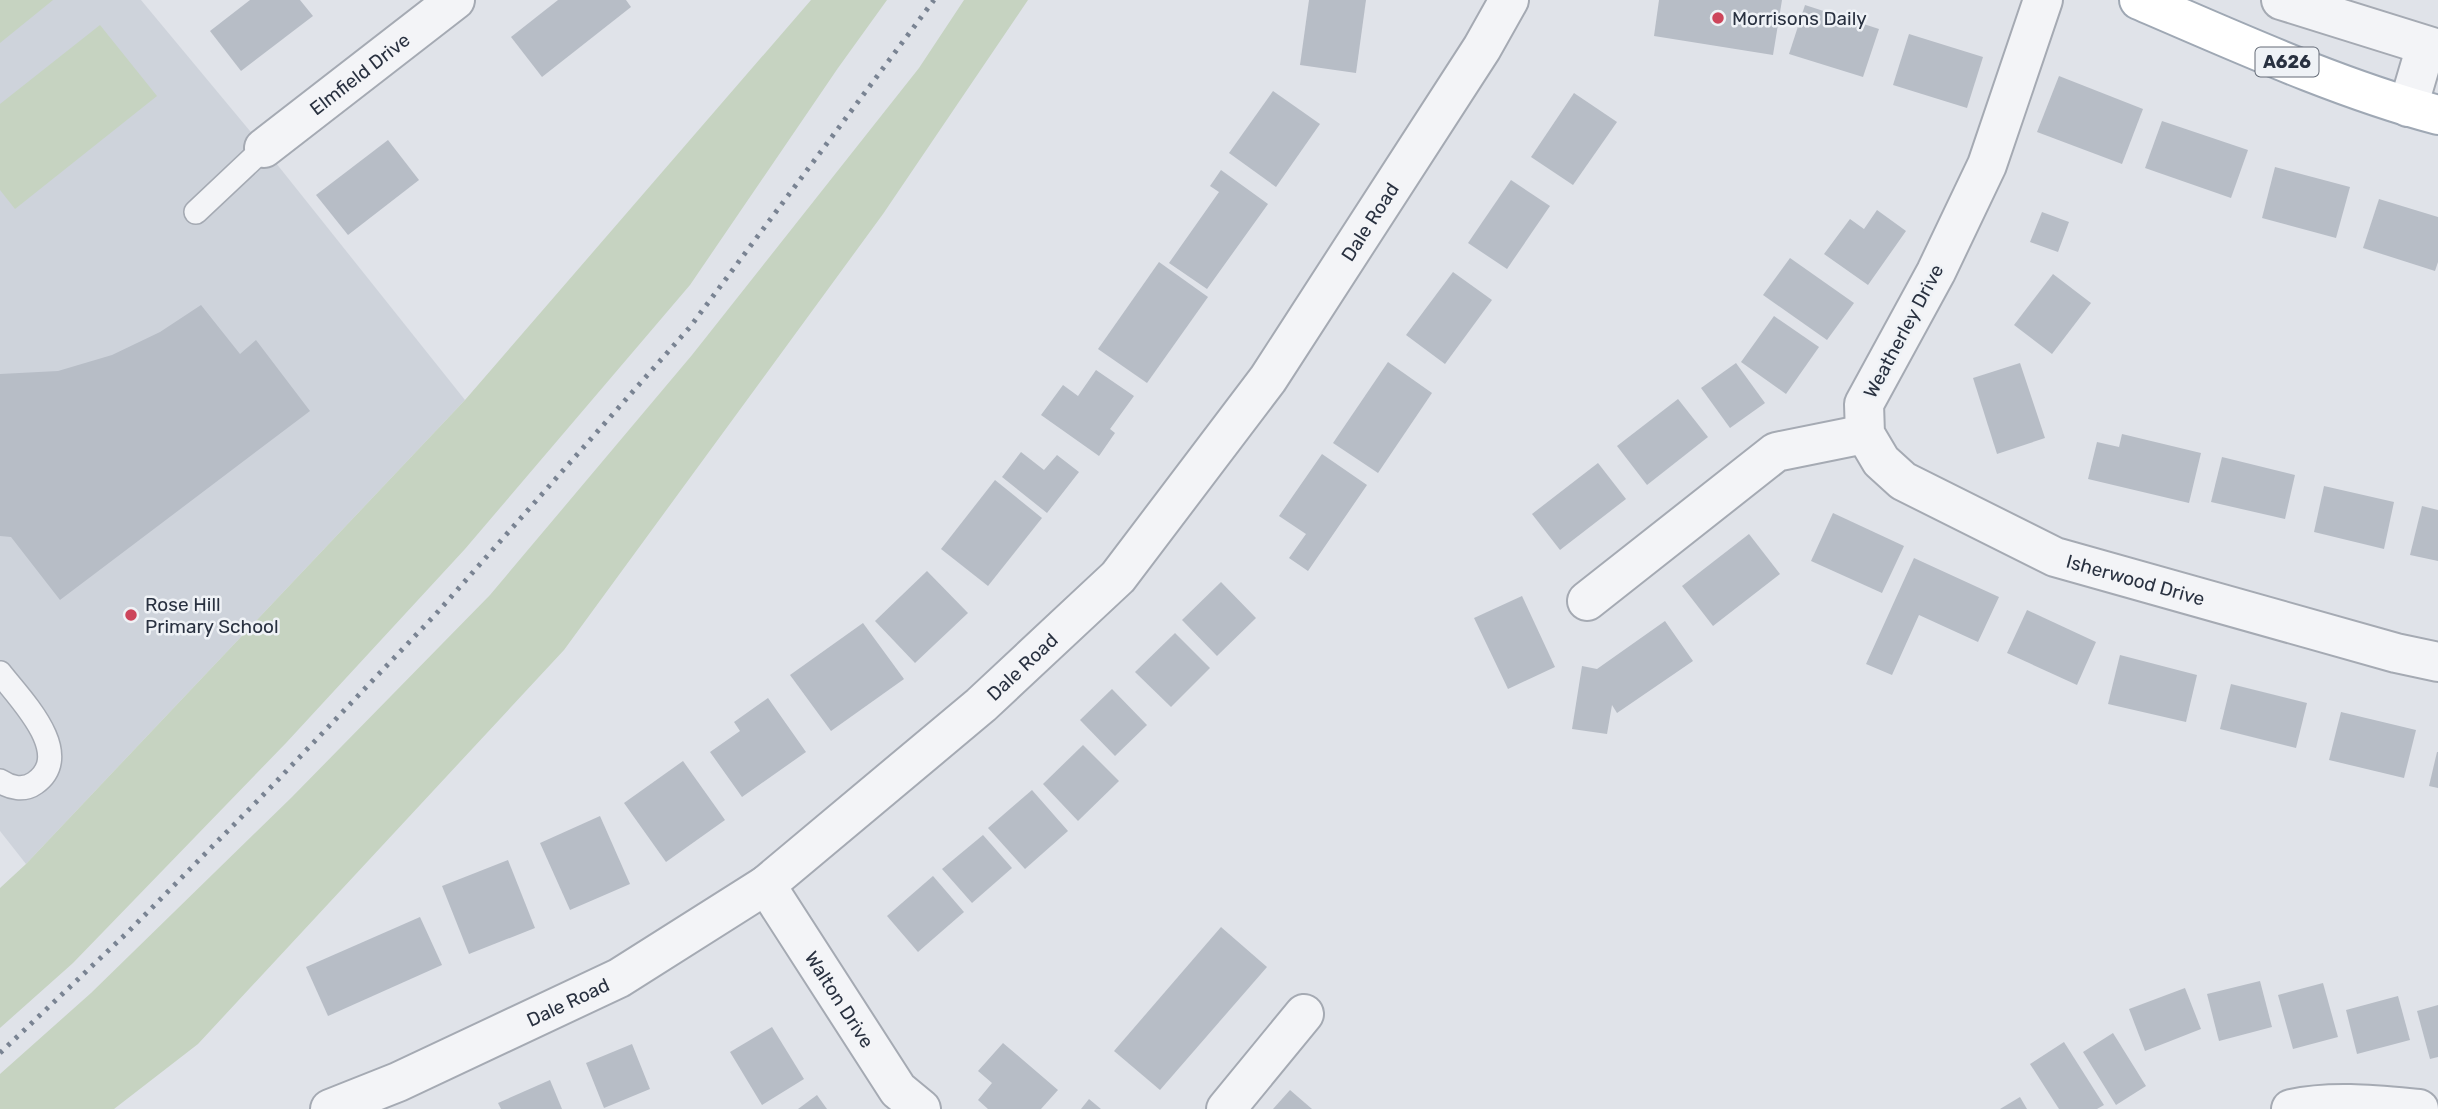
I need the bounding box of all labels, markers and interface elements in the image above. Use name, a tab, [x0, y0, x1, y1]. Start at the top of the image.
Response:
place label: Morrisons Daily	[1732, 7, 1867, 30]
marker: Morrisons Daily	[1710, 10, 1726, 26]
street label: Elmfield Drive	[305, 28, 415, 120]
road number: A626	[2256, 48, 2318, 76]
street label: Dale Road	[1336, 179, 1404, 265]
street label: Weatherley Drive	[1859, 261, 1948, 402]
street label: Isherwood Drive	[2064, 550, 2207, 611]
place label: Rose Hill Primary School	[145, 593, 279, 638]
marker: Rose Hill Primary School	[123, 607, 139, 623]
street label: Dale Road	[982, 628, 1063, 706]
street label: Walton Drive	[800, 947, 879, 1052]
street label: Dale Road	[523, 973, 613, 1032]

